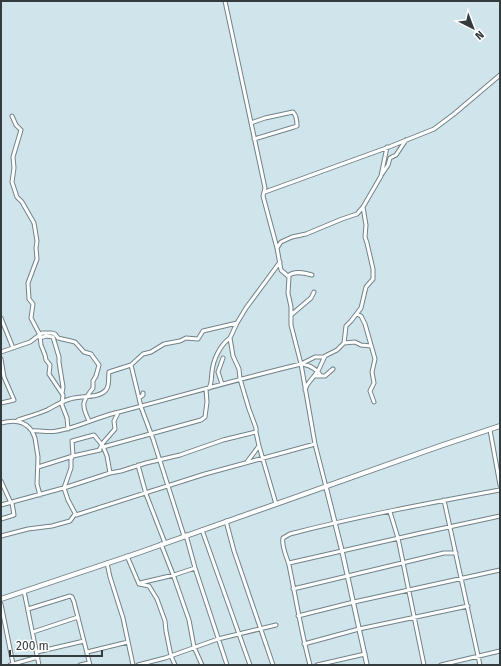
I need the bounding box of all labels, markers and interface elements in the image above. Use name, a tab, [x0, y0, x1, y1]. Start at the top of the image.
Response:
north arrow	[453, 8, 493, 48]
text: N	[472, 28, 486, 42]
scale bar	[10, 632, 102, 658]
text: 200 m	[16, 639, 49, 653]

